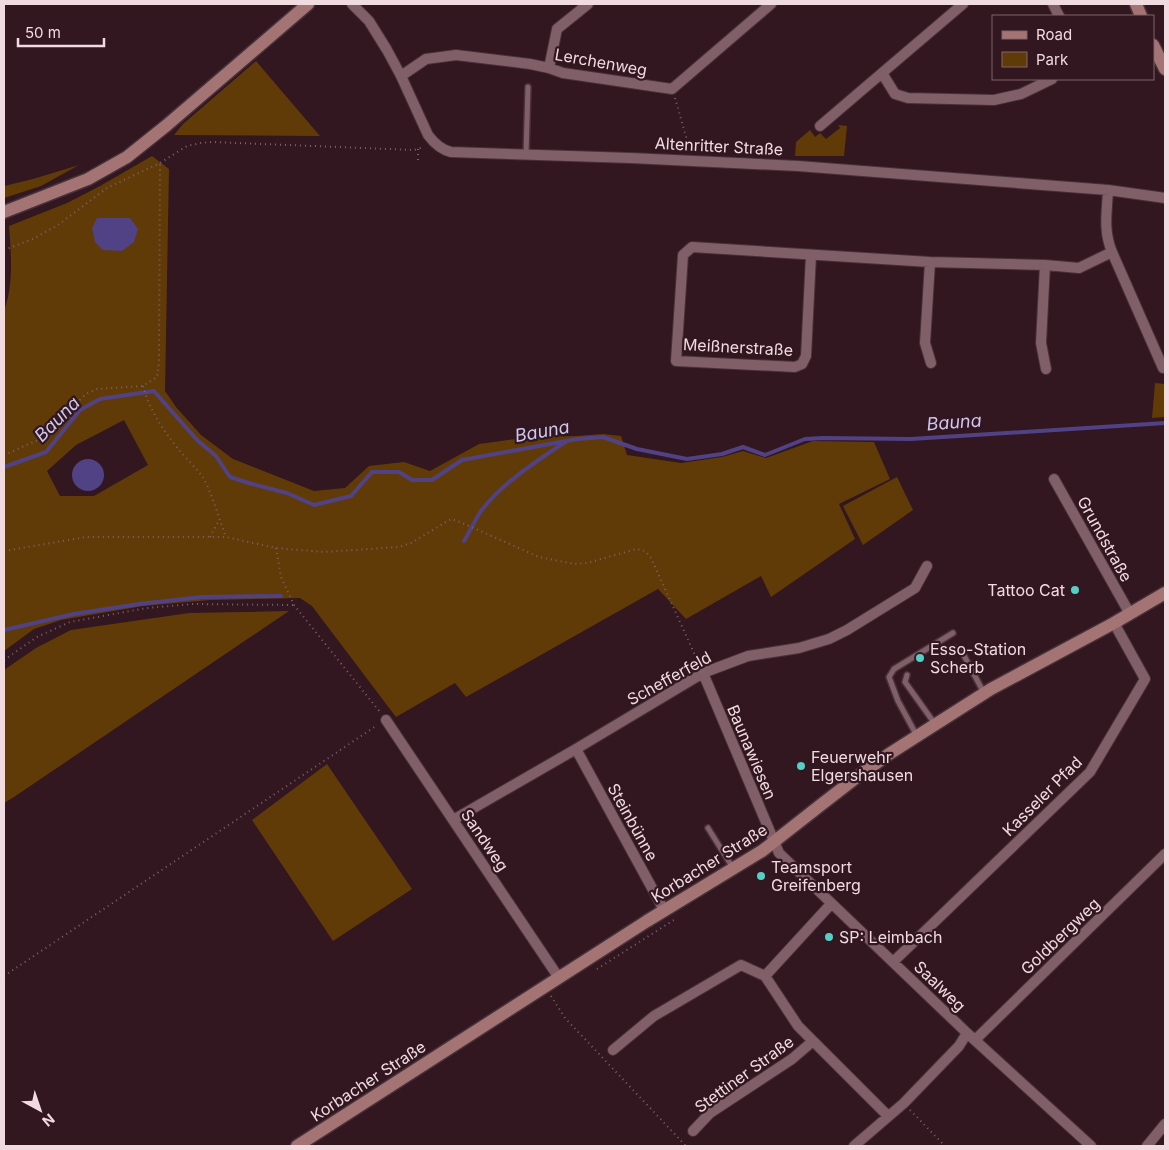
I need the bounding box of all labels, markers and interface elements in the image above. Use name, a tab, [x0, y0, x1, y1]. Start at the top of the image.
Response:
scale bar	[18, 15, 104, 47]
legend	[992, 15, 1154, 80]
text: 50 m	[25, 23, 61, 42]
text: Road	[1036, 25, 1072, 44]
street label: Lerchenweg	[553, 44, 649, 80]
text: Park	[1036, 50, 1069, 69]
street label: Altenritter Straße	[654, 133, 784, 159]
street label: Meißnerstraße	[682, 334, 794, 360]
water label: Bauna	[30, 392, 84, 446]
water label: Bauna	[926, 410, 982, 434]
water label: Bauna	[513, 416, 571, 446]
street label: Grundstraße	[1073, 493, 1137, 585]
place label: Tattoo Cat	[987, 580, 1065, 600]
marker: Tattoo Cat	[1069, 584, 1081, 596]
place label: Esso-Station Scherb	[930, 639, 1026, 677]
street label: Schefferfeld	[623, 647, 715, 709]
marker: Esso-Station Scherb	[914, 652, 926, 664]
street label: Baunawiesen	[723, 702, 781, 802]
place label: Feuerwehr Elgershausen	[811, 747, 913, 785]
street label: Kasseler Pfad	[998, 752, 1086, 840]
marker: Feuerwehr Elgershausen	[795, 760, 807, 772]
street label: Steinbünne	[604, 780, 662, 864]
street label: Sandweg	[457, 805, 513, 875]
street label: Korbacher Straße	[647, 819, 771, 907]
place label: Teamsport Greifenberg	[771, 857, 861, 895]
marker: Teamsport Greifenberg	[755, 870, 767, 882]
street label: Goldbergweg	[1016, 893, 1104, 979]
place label: SP: Leimbach	[839, 927, 942, 947]
marker: SP: Leimbach	[823, 931, 835, 943]
street label: Saalweg	[910, 957, 970, 1015]
street label: Stettiner Straße	[691, 1031, 797, 1117]
street label: Korbacher Straße	[307, 1036, 429, 1126]
north arrow	[15, 1085, 65, 1135]
text: N	[39, 1110, 58, 1130]

